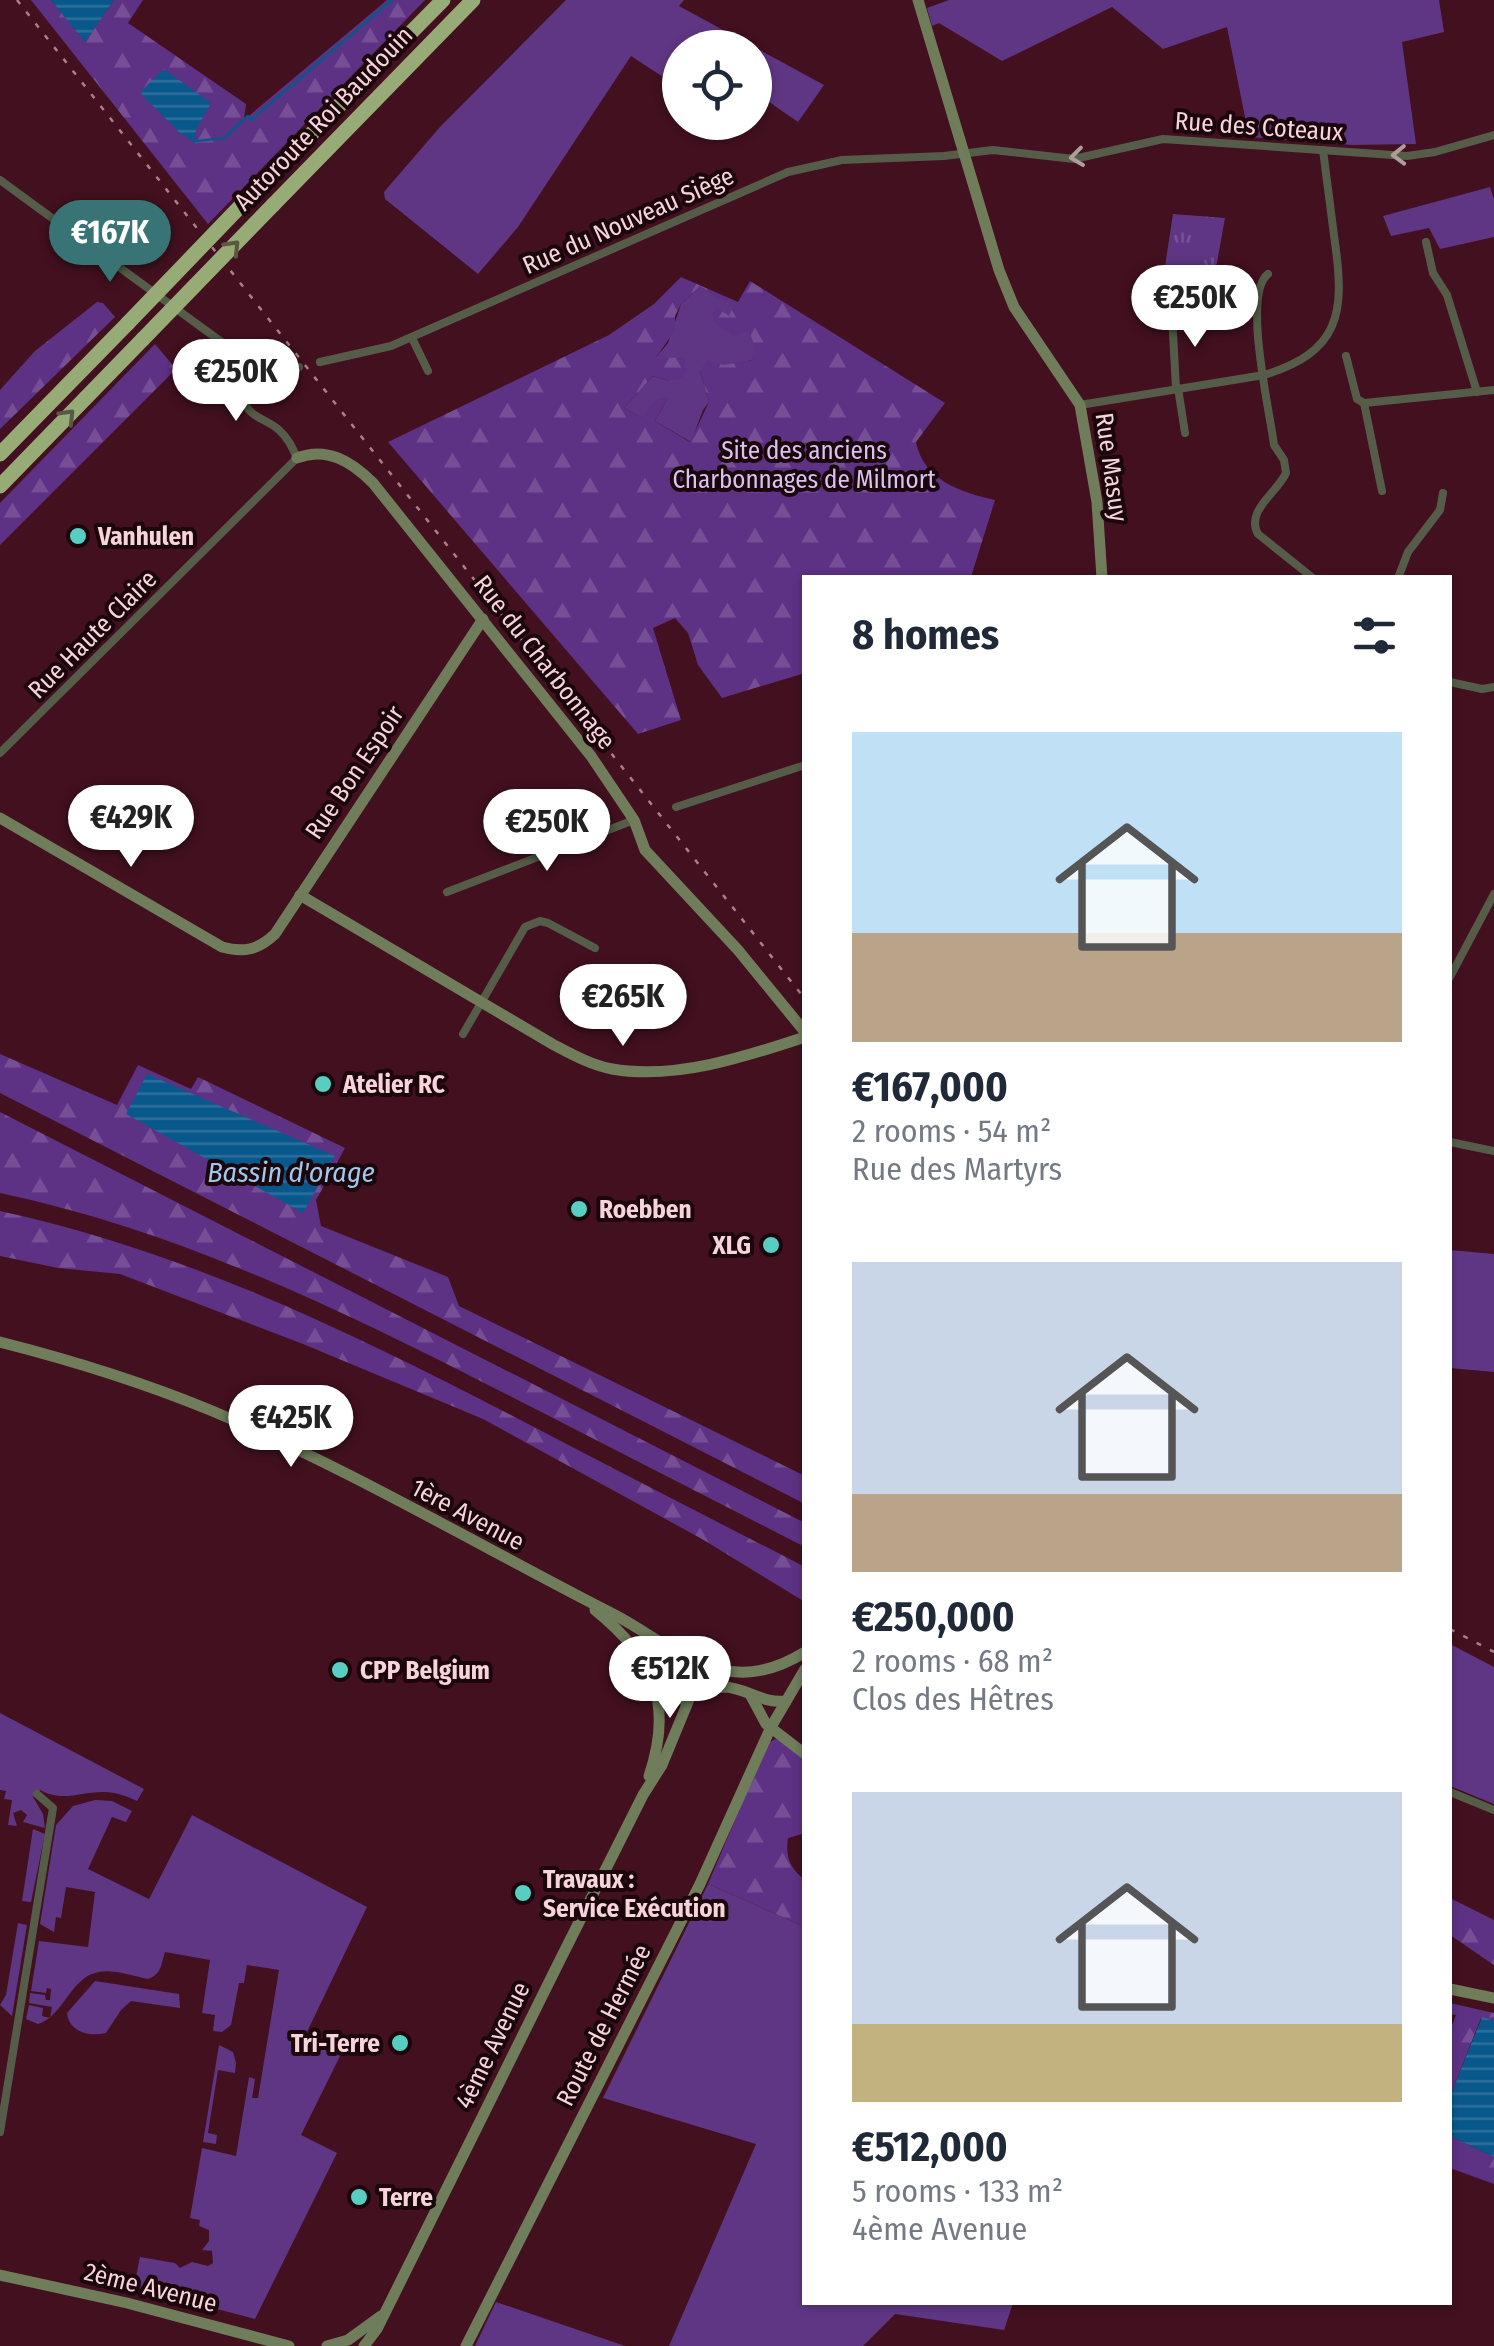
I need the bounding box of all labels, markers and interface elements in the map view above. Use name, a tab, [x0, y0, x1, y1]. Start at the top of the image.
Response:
street label: Autoroute Roi Baudouin	[228, 20, 419, 217]
map controls	[662, 30, 772, 140]
button: locate	[662, 30, 772, 140]
street label: Rue des Coteaux	[1174, 106, 1344, 148]
one-way arrow	[1391, 144, 1407, 165]
one-way arrow	[1069, 146, 1085, 167]
street label: Rue du Nouveau Siège	[518, 161, 739, 281]
pin: €167K	[40, 200, 180, 285]
text: €167K	[71, 213, 149, 251]
one-way arrow	[221, 240, 239, 258]
pin: €250K	[1125, 265, 1265, 350]
text: €250K	[1153, 278, 1237, 316]
pin: €250K	[166, 339, 306, 424]
text: €250K	[194, 352, 278, 390]
one-way arrow	[56, 409, 74, 427]
street label: Rue Masuy	[1089, 411, 1133, 524]
park label: Site des anciens Charbonnages de Milmort	[672, 436, 936, 495]
place label: Vanhulen	[97, 522, 194, 552]
marker: Vanhulen	[67, 525, 89, 547]
street label: Rue Haute Claire	[22, 564, 163, 705]
street label: Rue du Charbonnage	[467, 570, 621, 756]
icon: filters	[1347, 608, 1402, 663]
text: 8 homes	[852, 610, 999, 660]
street label: Rue Bon Espoir	[299, 700, 411, 845]
pin: €429K	[61, 785, 201, 870]
pin: €250K	[477, 789, 617, 874]
icon: home	[1037, 797, 1217, 977]
text: €429K	[90, 798, 172, 836]
text: €250K	[505, 802, 589, 840]
pin: €265K	[553, 964, 693, 1049]
text: €265K	[582, 977, 664, 1015]
text: €167,000	[852, 1062, 1008, 1112]
place label: Atelier RC	[342, 1070, 445, 1100]
marker: Atelier RC	[312, 1073, 334, 1095]
text: 2 rooms · 54 m²	[852, 1112, 1051, 1150]
text: Rue des Martyrs	[852, 1150, 1062, 1188]
water label: Bassin d'orage	[207, 1156, 375, 1189]
place label: Roebben	[599, 1195, 692, 1225]
marker: Roebben	[568, 1198, 590, 1220]
place label: XLG	[711, 1231, 751, 1261]
marker: XLG	[760, 1234, 782, 1256]
icon: home	[1037, 1327, 1217, 1507]
pin: €425K	[221, 1385, 361, 1470]
text: €425K	[250, 1398, 332, 1436]
street label: 1ère Avenue	[406, 1473, 529, 1557]
text: €250,000	[852, 1592, 1015, 1642]
pin: €512K	[600, 1636, 740, 1721]
text: 2 rooms · 68 m²	[852, 1642, 1053, 1680]
text: €512K	[631, 1649, 709, 1687]
place label: CPP Belgium	[360, 1656, 490, 1686]
marker: CPP Belgium	[329, 1659, 351, 1681]
text: Clos des Hêtres	[852, 1680, 1054, 1718]
icon: home	[1037, 1857, 1217, 2037]
place label: Travaux : Service Exécution	[543, 1865, 726, 1924]
marker: Travaux : Service Exécution	[512, 1882, 534, 1904]
street label: Route de Hermée	[550, 1940, 657, 2111]
street label: 4ème Avenue	[449, 1977, 536, 2114]
place label: Tri-Terre	[291, 2029, 380, 2059]
marker: Tri-Terre	[389, 2032, 411, 2054]
text: €512,000	[852, 2122, 1008, 2172]
text: 5 rooms · 133 m²	[852, 2172, 1063, 2210]
place label: Terre	[379, 2183, 433, 2213]
marker: Terre	[348, 2186, 370, 2208]
text: 4ème Avenue	[852, 2210, 1027, 2248]
street label: 2ème Avenue	[81, 2257, 220, 2319]

